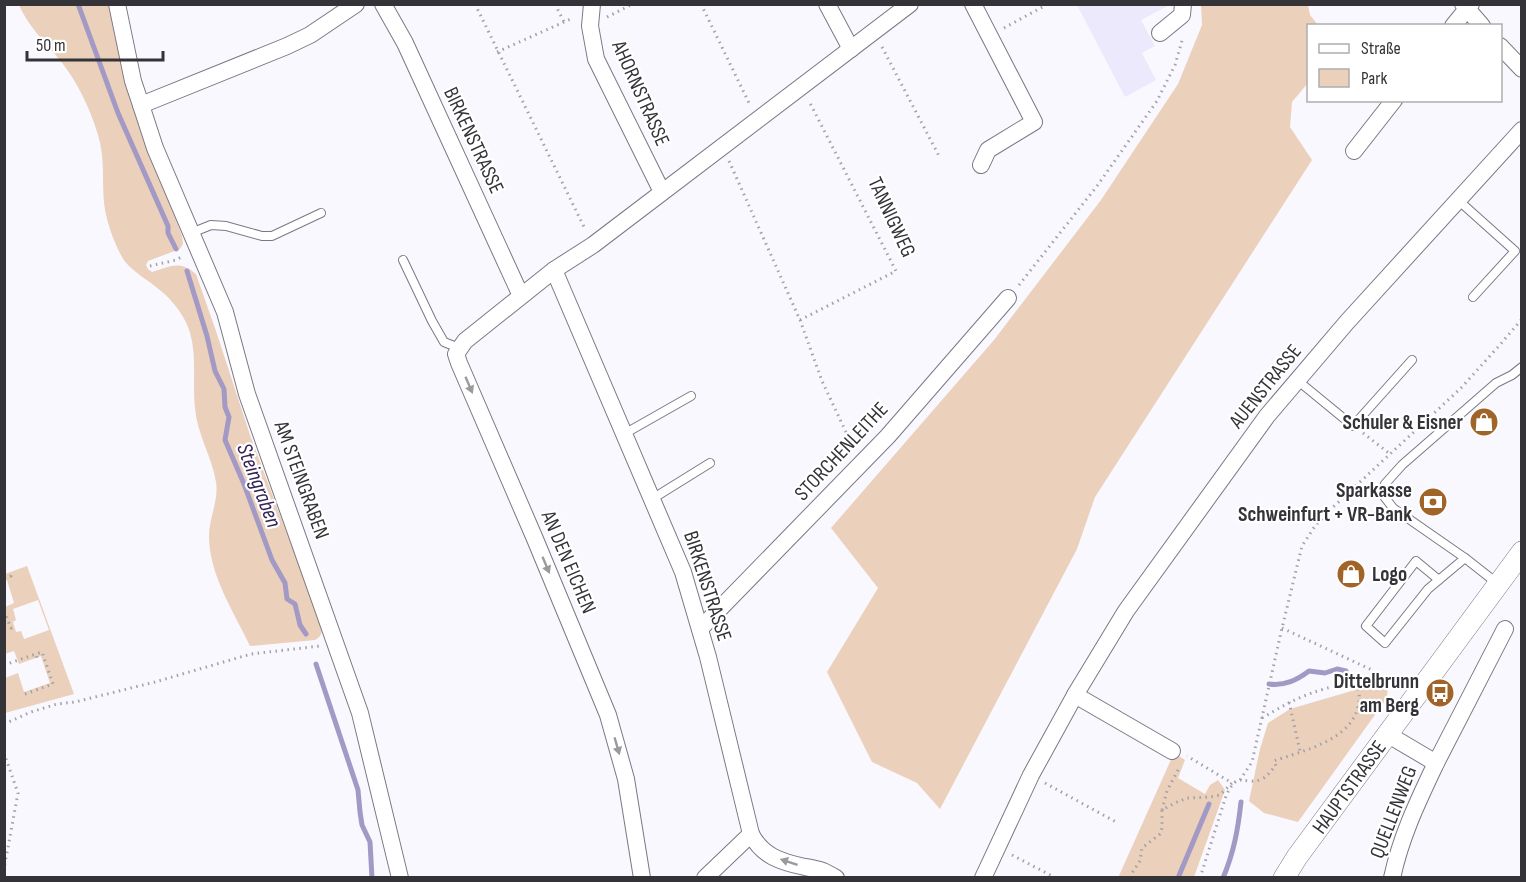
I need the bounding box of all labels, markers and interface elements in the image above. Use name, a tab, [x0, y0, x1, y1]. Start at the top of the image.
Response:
scale bar	[27, 24, 164, 62]
legend	[1307, 24, 1502, 102]
text: 50 m	[36, 35, 66, 56]
street label: AHORNSTRASSE	[606, 36, 675, 150]
text: Straße	[1361, 38, 1401, 59]
text: Park	[1361, 68, 1387, 89]
street label: BIRKENSTRASSE	[438, 83, 509, 197]
street label: TANNIGWEG	[862, 173, 921, 261]
street label: AUENSTRASSE	[1223, 339, 1307, 434]
one-way arrow	[464, 377, 474, 395]
street label: STORCHENLEITHE	[789, 397, 893, 506]
shop icon: Schuler & Eisner	[1468, 406, 1500, 438]
place label: Schuler & Eisner	[1342, 410, 1463, 435]
street label: AM STEINGRABEN	[268, 417, 334, 542]
water label: Steingraben	[230, 440, 287, 531]
place label: Sparkasse Schweinfurt + VR-Bank	[1238, 478, 1412, 527]
bank icon: Sparkasse Schweinfurt + VR-Bank	[1417, 486, 1449, 518]
street label: AN DEN EICHEN	[535, 506, 601, 617]
street label: BIRKENSTRASSE	[678, 528, 737, 644]
one-way arrow	[541, 556, 551, 574]
shop icon: Logo	[1335, 558, 1367, 590]
place label: Logo	[1372, 562, 1407, 587]
place label: Dittelbrunn am Berg	[1333, 669, 1419, 718]
bus stop icon: Dittelbrunn am Berg	[1424, 677, 1456, 709]
street label: HAUPTSTRASSE	[1307, 736, 1392, 839]
one-way arrow	[613, 737, 622, 755]
street label: QUELLENWEG	[1364, 762, 1422, 862]
one-way arrow	[780, 857, 798, 867]

